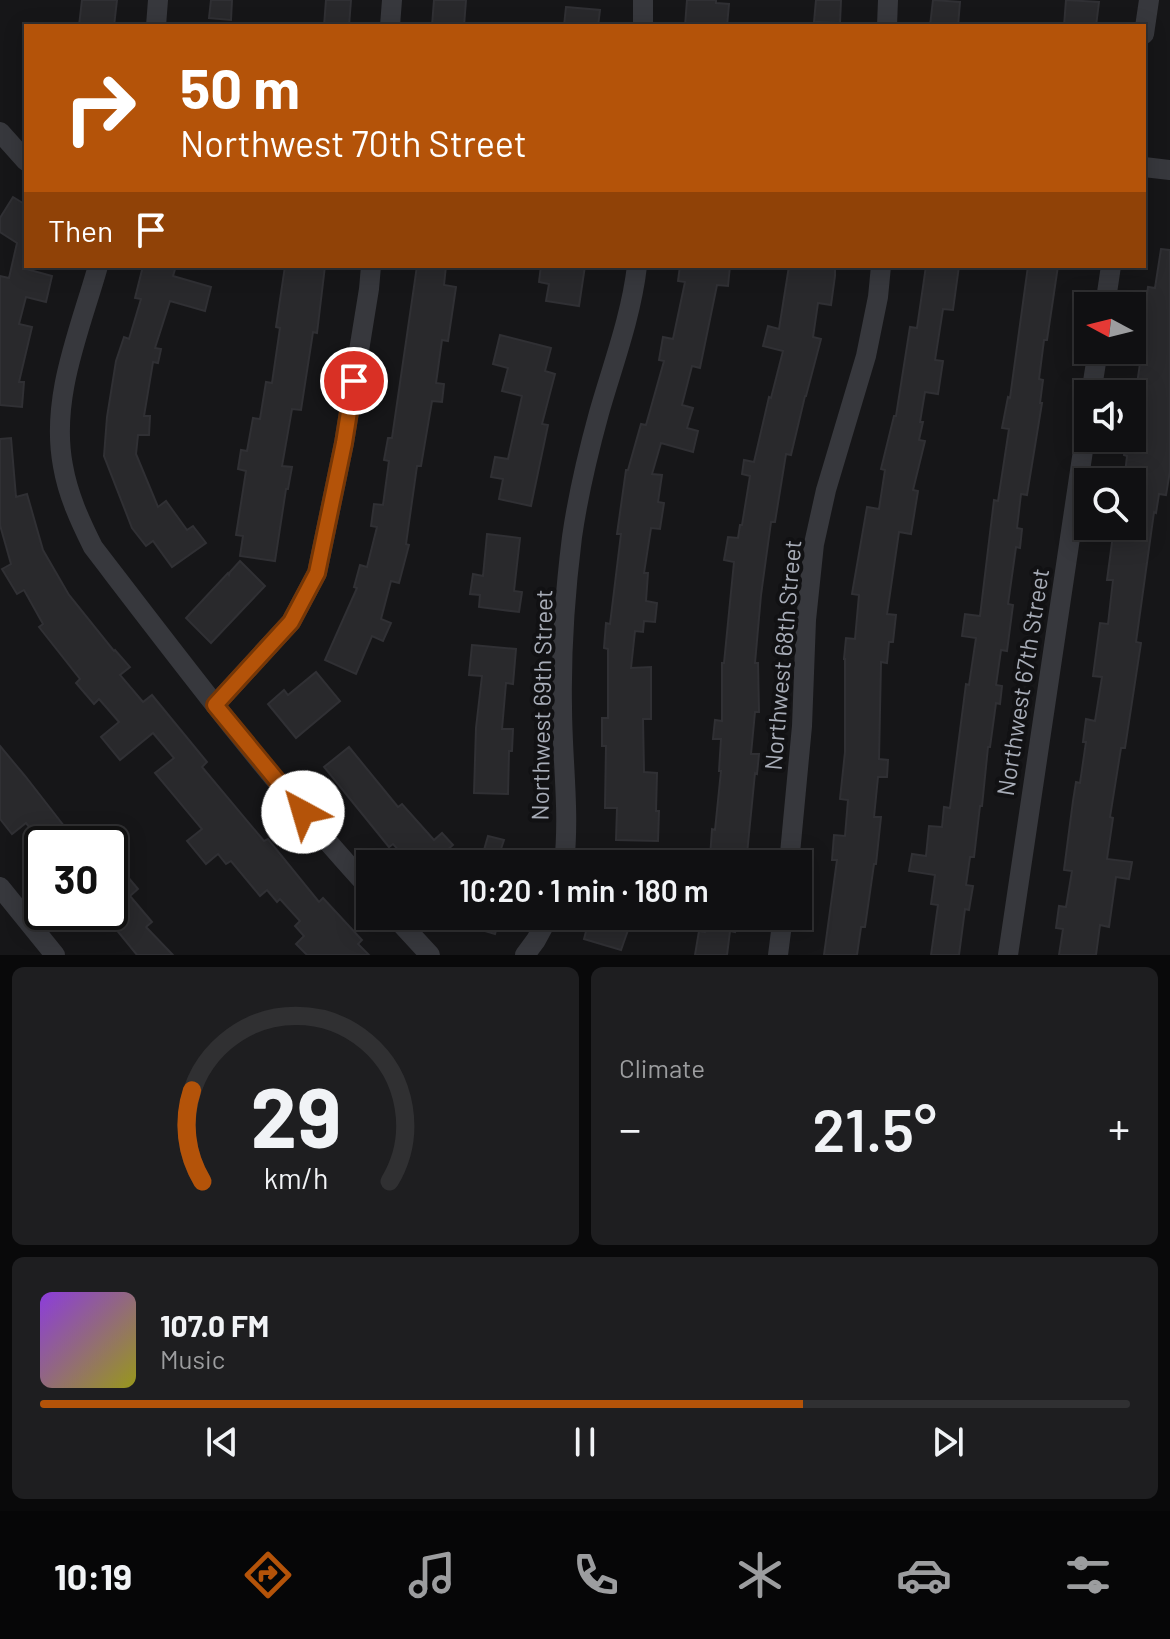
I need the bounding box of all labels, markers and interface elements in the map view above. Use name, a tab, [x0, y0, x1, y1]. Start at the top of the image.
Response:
text: 50 m	[180, 53, 300, 120]
icon: right	[48, 56, 152, 160]
text: Northwest 70th Street	[180, 121, 527, 164]
icon: arrive	[129, 208, 173, 252]
text: Then	[48, 212, 113, 248]
north arrow	[1074, 292, 1146, 364]
map controls	[1074, 292, 1146, 540]
pin	[320, 347, 388, 415]
icon: arrive	[332, 359, 376, 403]
button: sound	[1074, 380, 1146, 452]
button: search	[1074, 468, 1146, 540]
street label: Northwest 68th Street	[757, 539, 807, 771]
street label: Northwest 67th Street	[990, 566, 1054, 798]
street label: Northwest 69th Street	[524, 589, 558, 821]
position arrow	[261, 770, 345, 854]
speed limit sign: 30	[24, 826, 128, 930]
text: 10:20 · 1 min · 180 m	[459, 872, 709, 908]
text: Climate	[619, 1052, 705, 1083]
text: 29	[250, 1065, 341, 1165]
text: 21.5°	[812, 1092, 937, 1164]
text: −	[619, 1101, 641, 1154]
text: +	[1108, 1101, 1130, 1154]
text: km/h	[263, 1160, 328, 1195]
text: 107.0 FM	[160, 1307, 269, 1343]
text: Music	[160, 1343, 225, 1374]
icon: previous	[200, 1420, 244, 1464]
icon: pause	[563, 1420, 607, 1464]
icon: next	[926, 1420, 970, 1464]
icon: directions	[240, 1547, 296, 1603]
icon: music	[404, 1547, 460, 1603]
icon: phone	[568, 1547, 624, 1603]
icon: climate	[732, 1547, 788, 1603]
icon: car	[896, 1547, 952, 1603]
icon: filters	[1060, 1547, 1116, 1603]
text: 10:19	[54, 1554, 132, 1597]

